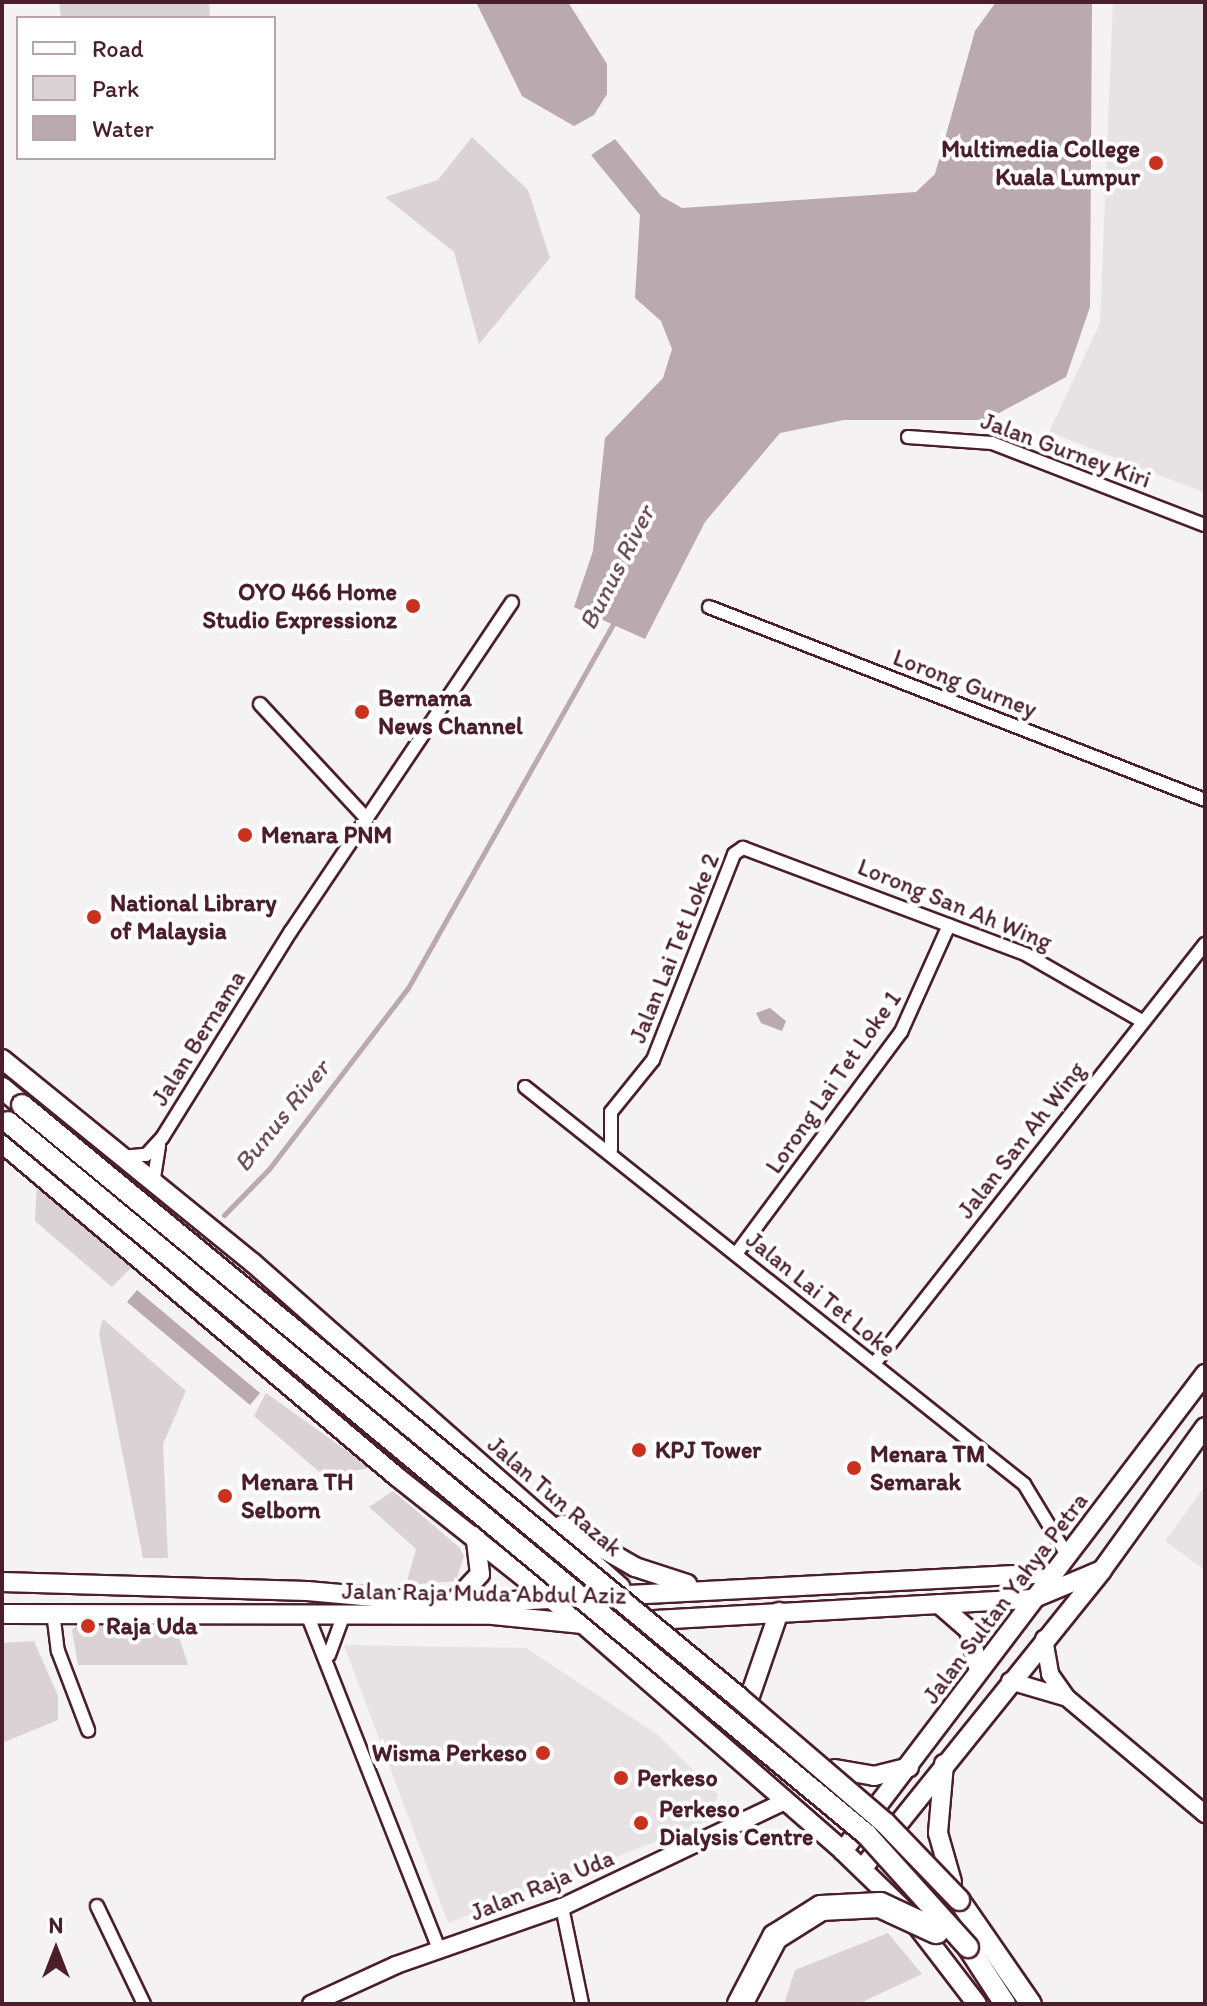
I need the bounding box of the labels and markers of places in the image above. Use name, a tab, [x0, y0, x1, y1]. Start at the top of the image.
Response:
place label: Multimedia College Kuala Lumpur	[941, 135, 1140, 191]
marker: Multimedia College Kuala Lumpur	[1147, 154, 1165, 172]
place label: OYO 466 Home Studio Expressionz	[203, 578, 397, 634]
marker: OYO 466 Home Studio Expressionz	[404, 597, 422, 615]
place label: Bernama News Channel	[378, 684, 524, 740]
marker: Bernama News Channel	[353, 703, 371, 721]
place label: Menara PNM	[261, 821, 392, 849]
marker: Menara PNM	[236, 826, 254, 844]
place label: National Library of Malaysia	[110, 889, 276, 945]
marker: National Library of Malaysia	[85, 908, 103, 926]
place label: KPJ Tower	[655, 1436, 761, 1464]
place label: Menara TM Semarak	[870, 1440, 985, 1496]
marker: KPJ Tower	[630, 1441, 648, 1459]
marker: Menara TM Semarak	[845, 1459, 863, 1477]
place label: Menara TH Selborn	[241, 1468, 354, 1524]
marker: Menara TH Selborn	[216, 1487, 234, 1505]
place label: Raja Uda	[106, 1612, 198, 1640]
marker: Raja Uda	[77, 1615, 99, 1637]
place label: Wisma Perkeso	[373, 1739, 527, 1767]
marker: Wisma Perkeso	[534, 1744, 552, 1762]
place label: Perkeso	[637, 1764, 718, 1792]
marker: Perkeso	[612, 1769, 630, 1787]
place label: Perkeso Dialysis Centre	[659, 1795, 814, 1851]
marker: Perkeso Dialysis Centre	[630, 1812, 652, 1834]

